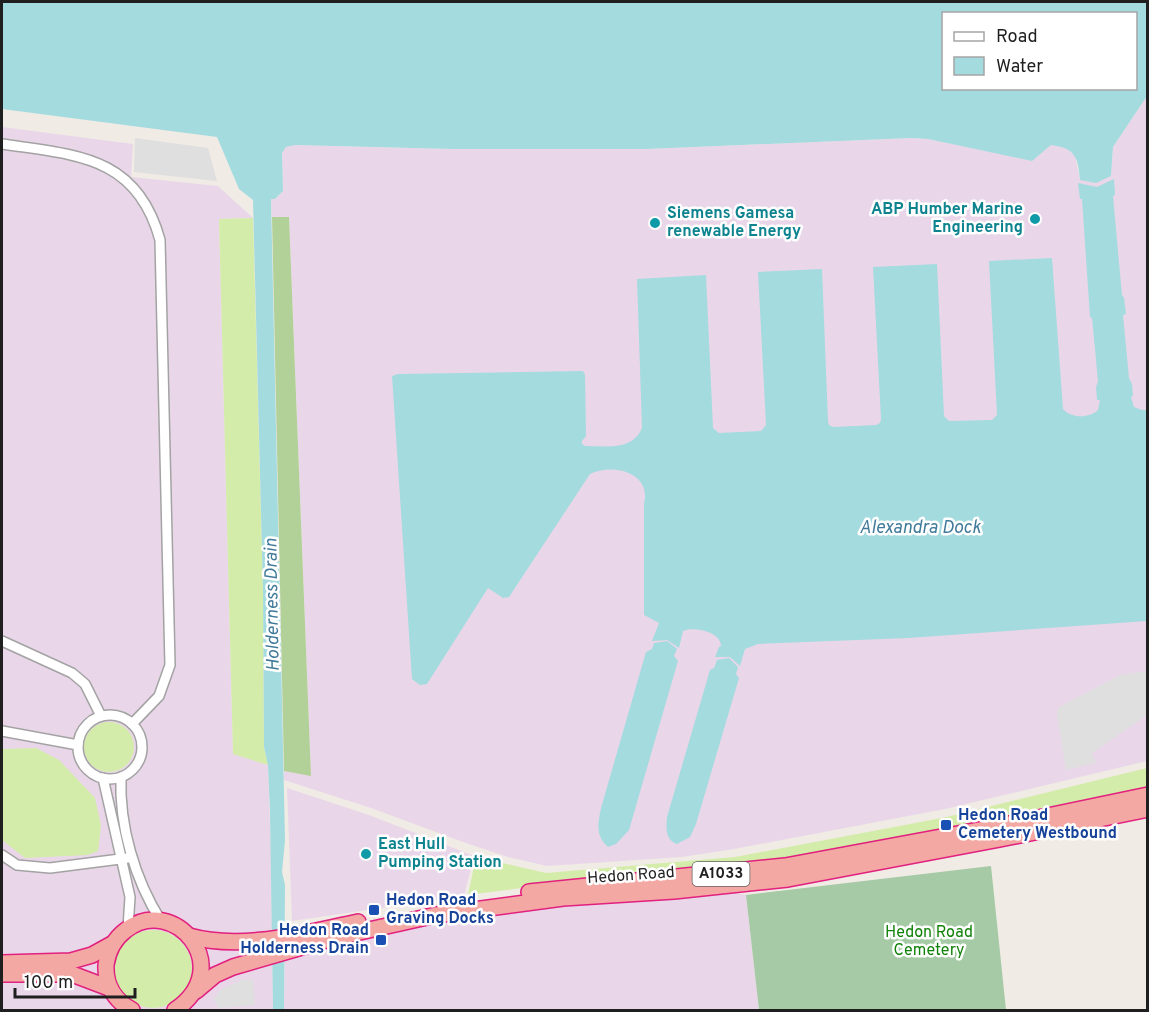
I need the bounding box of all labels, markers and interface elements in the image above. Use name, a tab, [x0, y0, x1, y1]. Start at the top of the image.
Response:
legend	[942, 12, 1137, 90]
text: Road	[996, 26, 1038, 49]
text: Water	[996, 56, 1043, 79]
place label: ABP Humber Marine Engineering	[871, 200, 1023, 238]
place label: Siemens Gamesa renewable Energy	[667, 204, 801, 242]
marker: ABP Humber Marine Engineering	[1028, 212, 1042, 226]
marker: Siemens Gamesa renewable Energy	[648, 216, 662, 230]
water label: Alexandra Dock	[859, 517, 982, 540]
water label: Holderness Drain	[260, 538, 286, 672]
place label: Hedon Road Cemetery Westbound	[958, 806, 1117, 844]
marker: Hedon Road Cemetery Westbound	[939, 818, 953, 832]
place label: East Hull Pumping Station	[378, 835, 502, 873]
marker: East Hull Pumping Station	[359, 847, 373, 861]
road number: A1033	[692, 862, 750, 886]
street label: Hedon Road	[587, 863, 675, 889]
place label: Hedon Road Graving Docks	[386, 891, 494, 929]
marker: Hedon Road Graving Docks	[367, 903, 381, 917]
place label: Hedon Road Holderness Drain	[240, 921, 369, 959]
park label: Hedon Road Cemetery	[885, 923, 973, 961]
marker: Hedon Road Holderness Drain	[374, 933, 388, 947]
scale bar	[15, 961, 135, 999]
text: 100 m	[24, 972, 73, 995]

